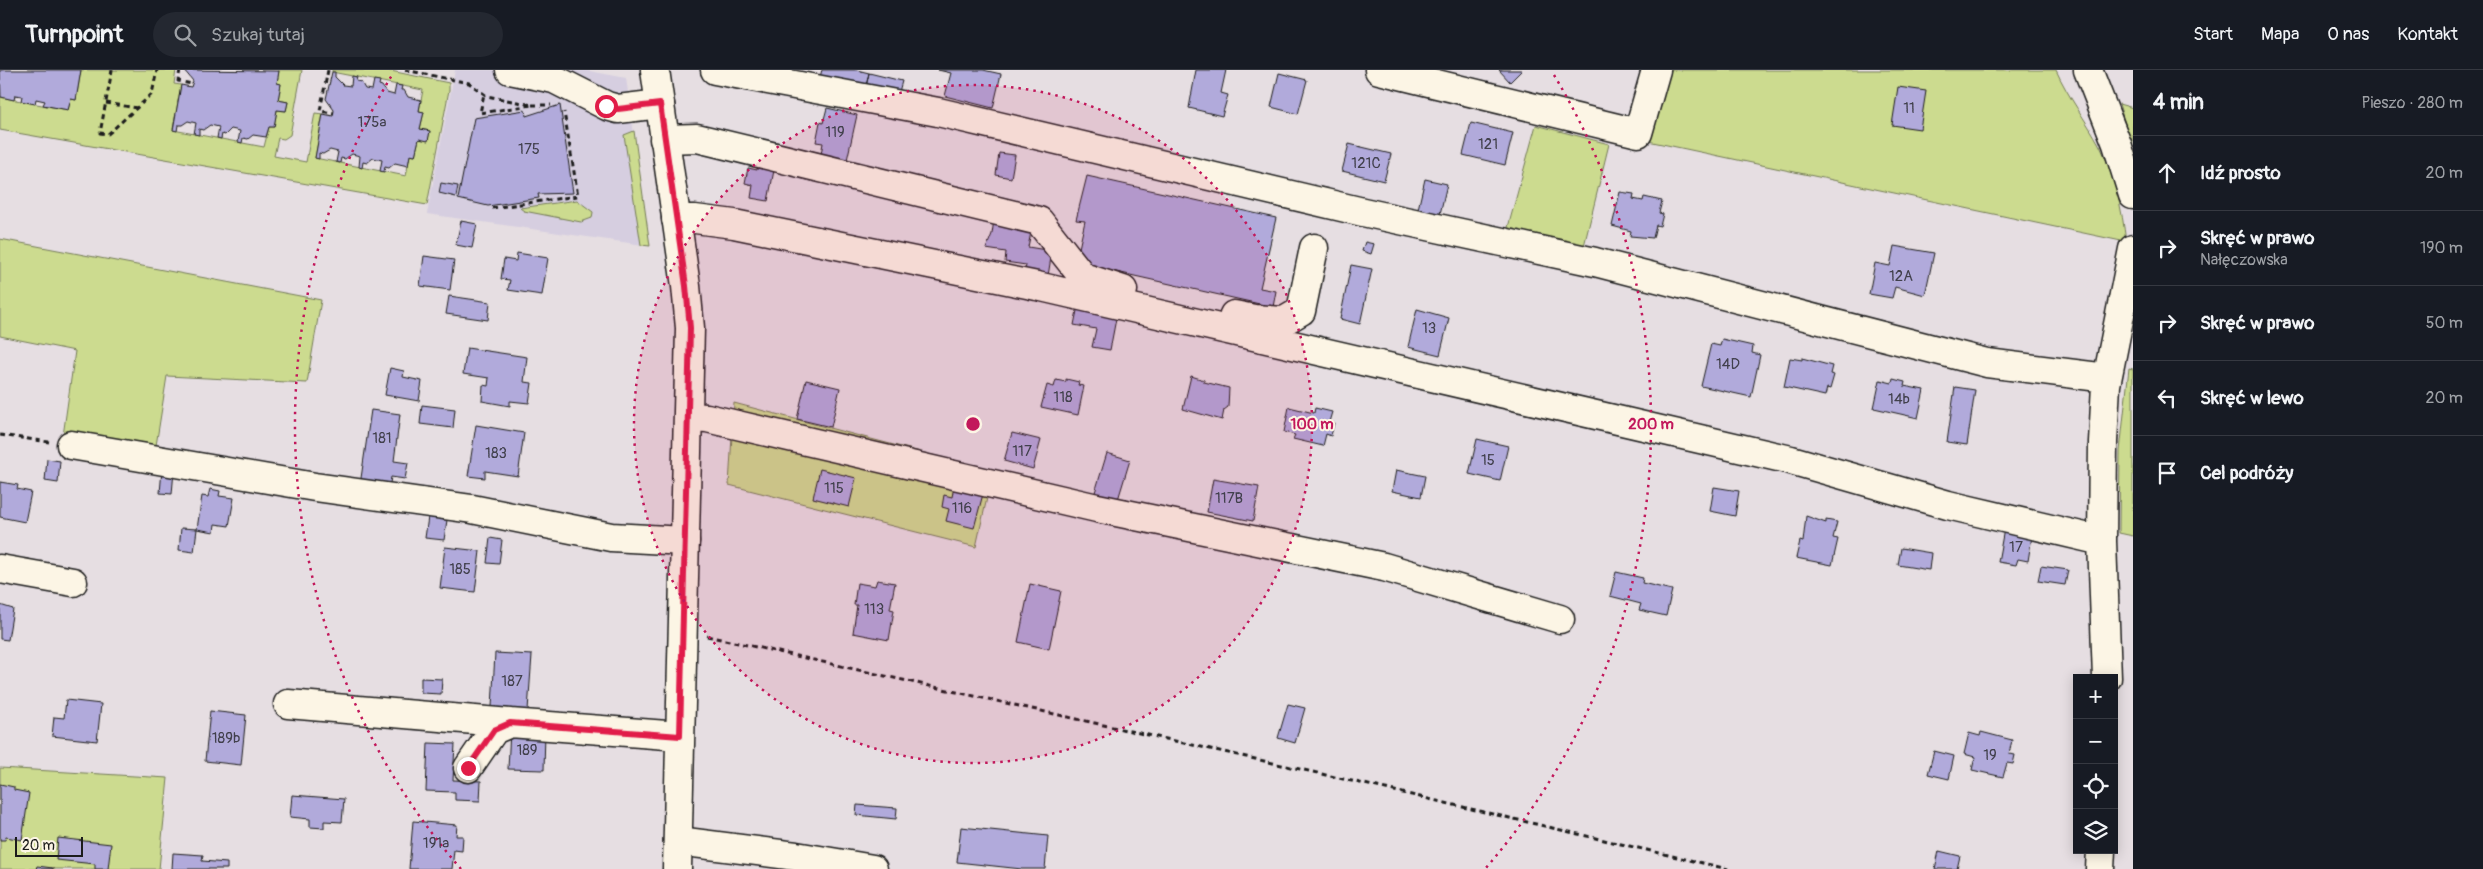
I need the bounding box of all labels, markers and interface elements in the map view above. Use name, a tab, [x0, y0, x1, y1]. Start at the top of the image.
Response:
search box	[153, 12, 503, 57]
text: Turnpoint	[25, 20, 123, 49]
icon: search	[171, 21, 199, 49]
text: Szukaj tutaj	[211, 23, 305, 47]
text: Start	[2193, 23, 2233, 46]
text: Mapa	[2261, 23, 2299, 46]
text: O nas	[2327, 23, 2369, 46]
text: Kontakt	[2397, 23, 2458, 46]
text: 4 min	[2153, 89, 2204, 116]
text: Pieszo · 280 m	[2362, 93, 2463, 113]
route start	[595, 95, 618, 118]
house number: 11	[1903, 99, 1915, 118]
house number: 175a	[358, 113, 386, 132]
house number: 119	[825, 123, 845, 142]
house number: 121	[1478, 135, 1498, 154]
house number: 175	[518, 140, 540, 159]
house number: 121C	[1351, 154, 1381, 173]
icon: ahead	[2153, 159, 2181, 187]
text: Idź prosto	[2200, 161, 2281, 185]
text: 20 m	[2425, 163, 2463, 183]
text: Skręć w prawo	[2200, 226, 2314, 250]
icon: right	[2153, 234, 2181, 262]
text: 190 m	[2420, 238, 2463, 258]
text: Nałęczowska	[2200, 250, 2288, 270]
house number: 12A	[1889, 267, 1913, 286]
icon: right	[2153, 309, 2181, 337]
text: Skręć w prawo	[2200, 311, 2314, 335]
text: 50 m	[2426, 313, 2463, 333]
house number: 13	[1422, 319, 1436, 338]
house number: 14D	[1716, 355, 1740, 374]
icon: left	[2153, 384, 2181, 412]
text: Skręć w lewo	[2200, 386, 2304, 410]
house number: 118	[1053, 388, 1073, 407]
text: 20 m	[2425, 388, 2463, 408]
house number: 14b	[1888, 390, 1910, 409]
centre of rings	[964, 415, 982, 433]
text: 100 m	[1291, 415, 1333, 434]
text: 200 m	[1628, 415, 1674, 434]
house number: 181	[372, 429, 392, 448]
house number: 117	[1012, 442, 1032, 461]
house number: 183	[485, 444, 507, 463]
house number: 15	[1481, 451, 1495, 470]
icon: arrive	[2153, 459, 2181, 487]
text: Cel podróży	[2200, 461, 2293, 485]
house number: 115	[824, 479, 844, 498]
house number: 117B	[1215, 489, 1243, 508]
house number: 116	[952, 499, 972, 518]
house number: 17	[2009, 538, 2023, 557]
house number: 185	[449, 560, 471, 579]
house number: 113	[864, 600, 884, 619]
house number: 187	[501, 672, 523, 691]
map controls	[2073, 674, 2118, 854]
button: +	[2073, 674, 2118, 719]
button: −	[2073, 719, 2118, 764]
house number: 189b	[212, 729, 240, 748]
house number: 189	[516, 741, 538, 760]
house number: 19	[1983, 746, 1997, 765]
route end	[457, 757, 480, 780]
button: locate	[2073, 764, 2118, 809]
button: layers	[2073, 809, 2118, 854]
scale bar	[15, 834, 82, 857]
house number: 191a	[423, 834, 449, 853]
text: 20 m	[22, 837, 55, 854]

